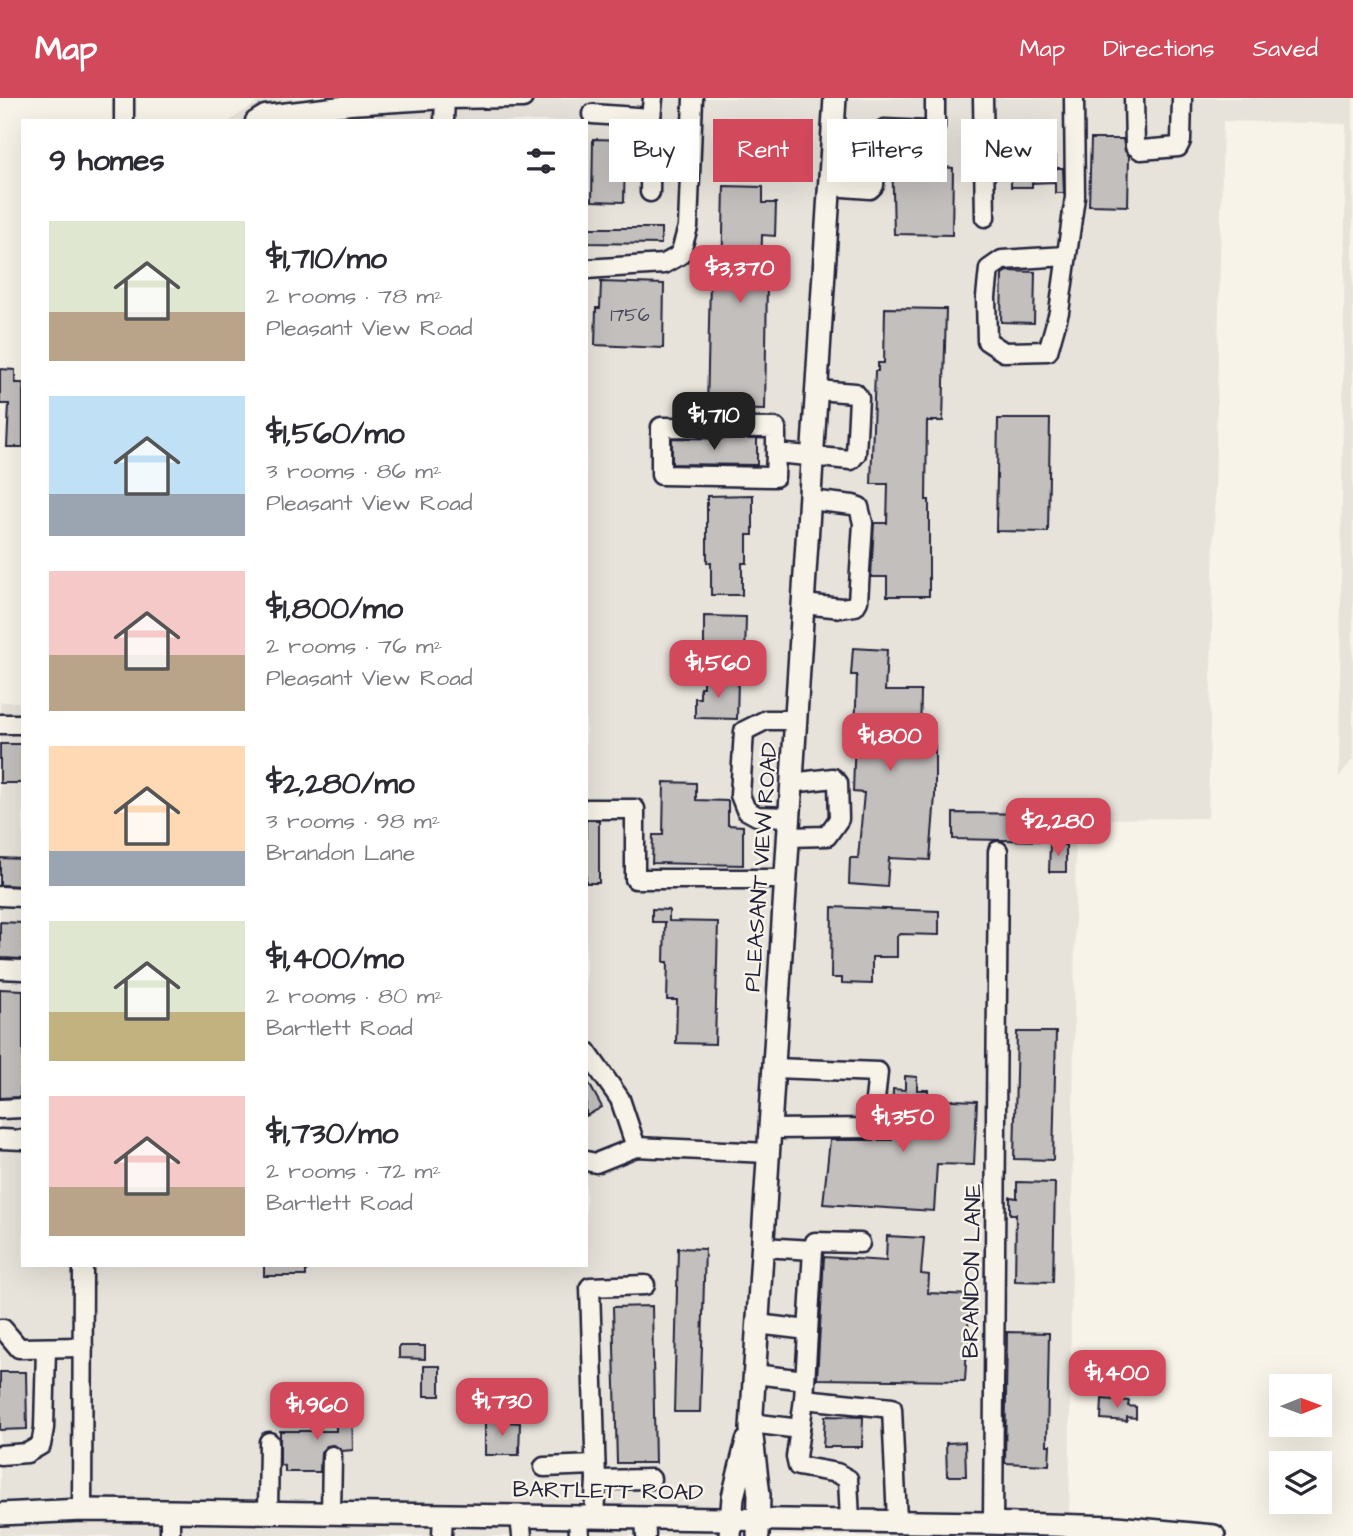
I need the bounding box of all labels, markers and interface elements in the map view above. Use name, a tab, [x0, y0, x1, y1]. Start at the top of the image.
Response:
text: Map	[35, 26, 97, 72]
text: Map	[1020, 32, 1065, 66]
text: Directions	[1103, 32, 1215, 66]
text: Saved	[1253, 32, 1318, 66]
chip: Buy	[609, 119, 699, 182]
chip: Rent	[713, 119, 813, 182]
chip: Filters	[827, 119, 947, 182]
chip: New	[961, 119, 1057, 182]
text: 9 homes	[49, 140, 164, 182]
icon: filters	[522, 142, 560, 180]
text: $1,710/mo	[266, 238, 387, 280]
pin: $3,370	[683, 246, 797, 305]
icon: home	[105, 249, 189, 333]
text: $3,370	[706, 252, 774, 284]
text: 2 rooms · 78 m²	[266, 280, 443, 312]
house number: 1756	[610, 302, 650, 329]
text: Pleasant View Road	[266, 312, 473, 344]
pin: $1,710	[657, 392, 771, 452]
text: $1,710	[688, 399, 740, 431]
text: $1,560/mo	[266, 413, 405, 455]
icon: home	[105, 424, 189, 508]
text: 3 rooms · 86 m²	[266, 455, 442, 487]
text: Pleasant View Road	[266, 487, 473, 519]
text: $1,800/mo	[266, 588, 403, 630]
icon: home	[105, 599, 189, 683]
text: 2 rooms · 76 m²	[266, 630, 442, 662]
pin: $1,560	[661, 640, 775, 700]
text: $1,560	[685, 647, 751, 679]
text: Pleasant View Road	[266, 662, 473, 694]
pin: $1,800	[833, 714, 947, 773]
text: $1,800	[858, 720, 922, 752]
street label: PLEASANT VIEW ROAD	[736, 741, 786, 993]
text: $2,280/mo	[266, 763, 415, 805]
icon: home	[105, 774, 189, 858]
pin: $2,280	[1001, 798, 1115, 858]
text: 3 rooms · 98 m²	[266, 805, 440, 837]
text: $2,280	[1022, 805, 1094, 837]
text: Brandon Lane	[266, 837, 415, 869]
text: $1,400/mo	[266, 938, 404, 980]
icon: home	[105, 949, 189, 1033]
text: 2 rooms · 80 m²	[266, 980, 443, 1012]
text: Bartlett Road	[266, 1012, 413, 1044]
pin: $1,350	[846, 1094, 960, 1154]
text: $1,350	[872, 1101, 934, 1133]
text: $1,730/mo	[266, 1113, 398, 1155]
icon: home	[105, 1124, 189, 1208]
text: 2 rooms · 72 m²	[266, 1155, 441, 1187]
street label: BRANDON LANE	[954, 1183, 990, 1359]
text: Bartlett Road	[266, 1187, 413, 1219]
pin: $1,400	[1060, 1350, 1174, 1410]
text: $1,400	[1085, 1357, 1149, 1389]
north arrow	[1269, 1374, 1332, 1437]
map controls	[1269, 1374, 1332, 1514]
pin: $1,730	[445, 1378, 559, 1438]
pin: $1,960	[260, 1382, 374, 1442]
text: $1,730	[472, 1385, 532, 1417]
text: $1,960	[286, 1389, 348, 1421]
button: layers	[1269, 1451, 1332, 1514]
street label: BARTLETT ROAD	[512, 1473, 704, 1509]

